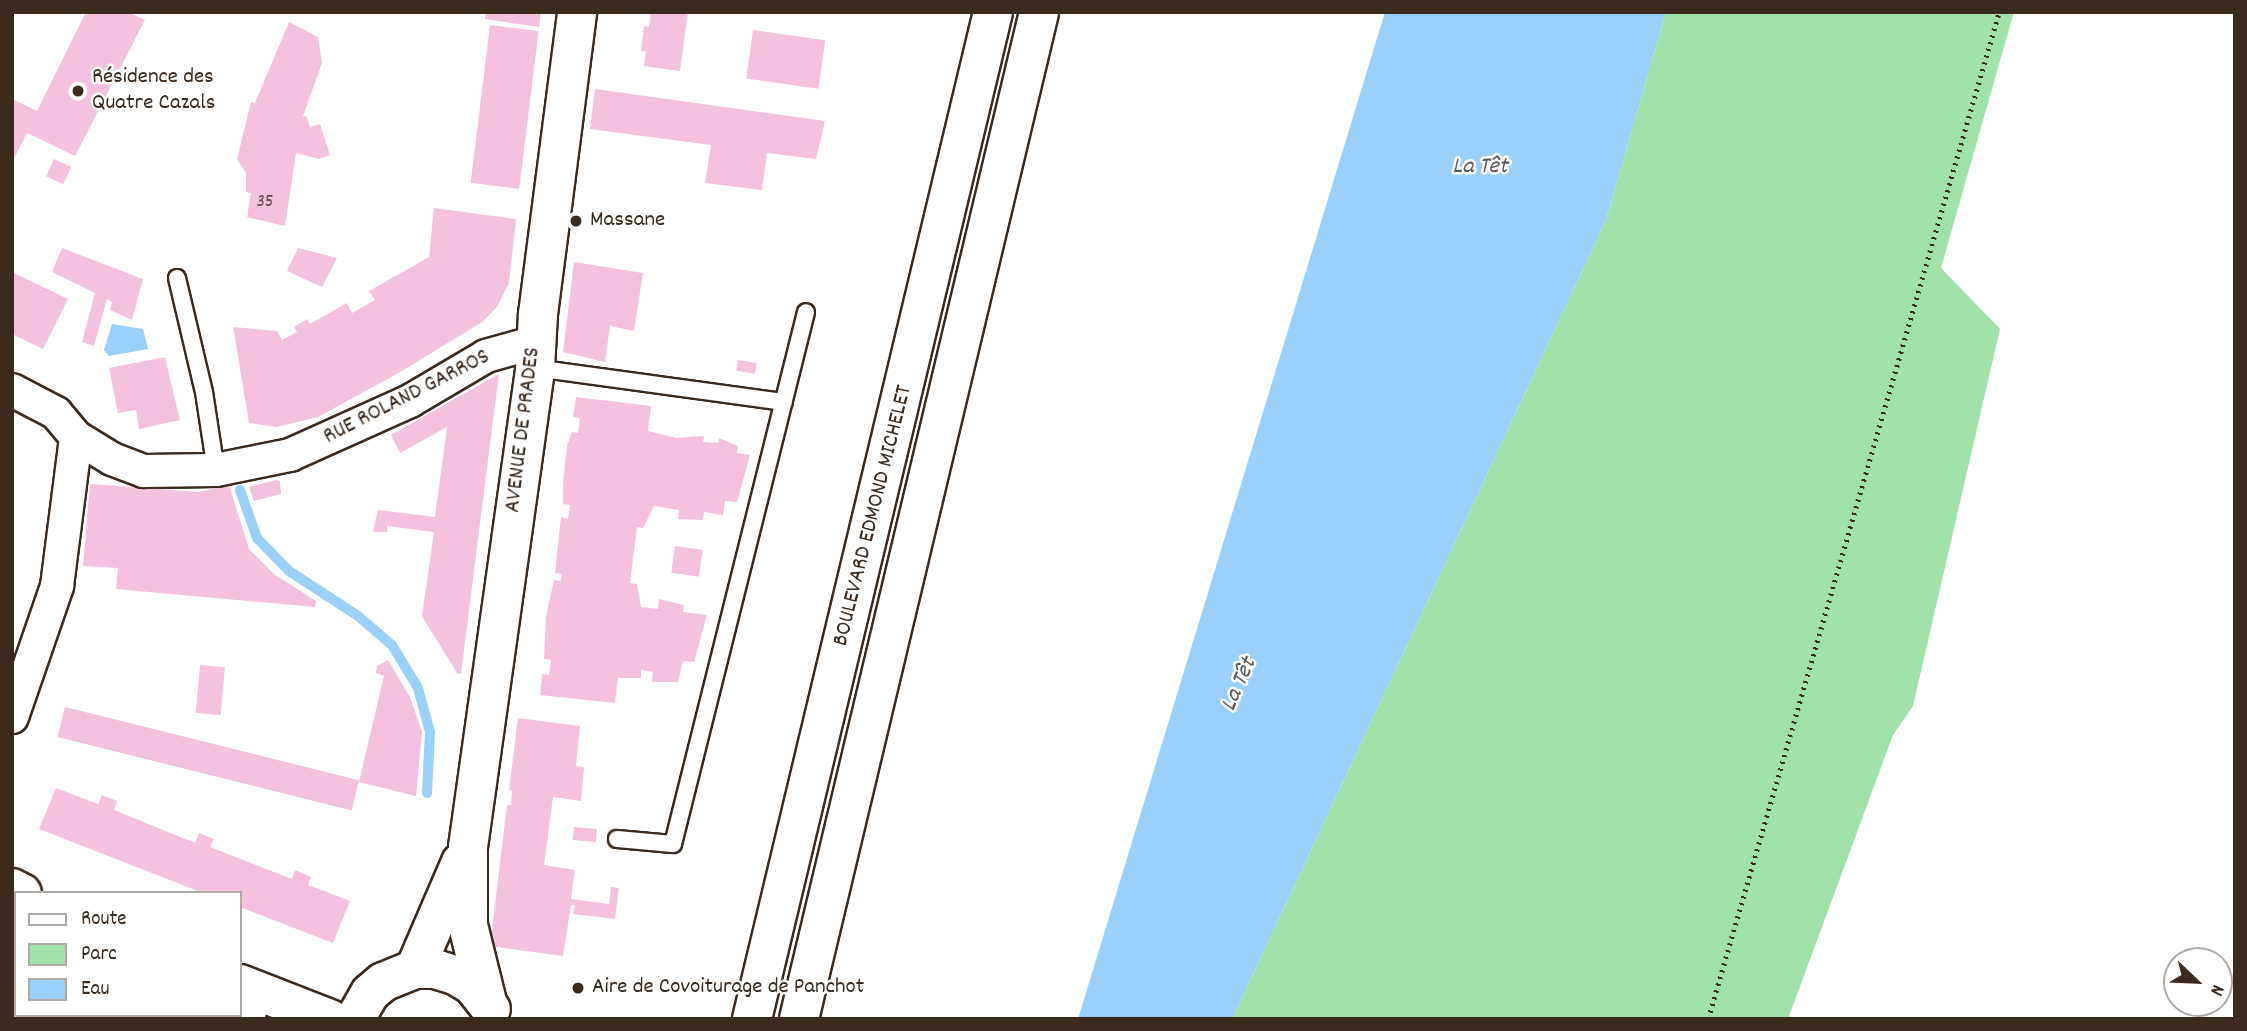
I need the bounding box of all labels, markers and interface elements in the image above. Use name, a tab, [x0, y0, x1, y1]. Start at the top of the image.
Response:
place label: Résidence des Quatre Cazals	[92, 64, 215, 118]
marker: Résidence des Quatre Cazals	[70, 83, 86, 99]
water label: La Têt	[1452, 154, 1508, 182]
house number: 35	[256, 192, 274, 214]
place label: Massane	[590, 207, 665, 235]
marker: Massane	[568, 213, 584, 229]
street label: RUE ROLAND GARROS	[319, 344, 495, 452]
street label: AVENUE DE PRADES	[500, 346, 548, 514]
street label: BOULEVARD EDMOND MICHELET	[828, 383, 920, 649]
water label: La Têt	[1216, 654, 1264, 716]
legend	[14, 891, 242, 1017]
text: Route	[81, 905, 127, 935]
text: Parc	[81, 940, 117, 970]
north arrow	[2163, 947, 2233, 1017]
place label: Aire de Covoiturage de Panchot	[592, 974, 864, 1002]
text: Eau	[81, 975, 109, 1005]
marker: Aire de Covoiturage de Panchot	[570, 980, 586, 996]
text: N	[2202, 980, 2230, 999]

